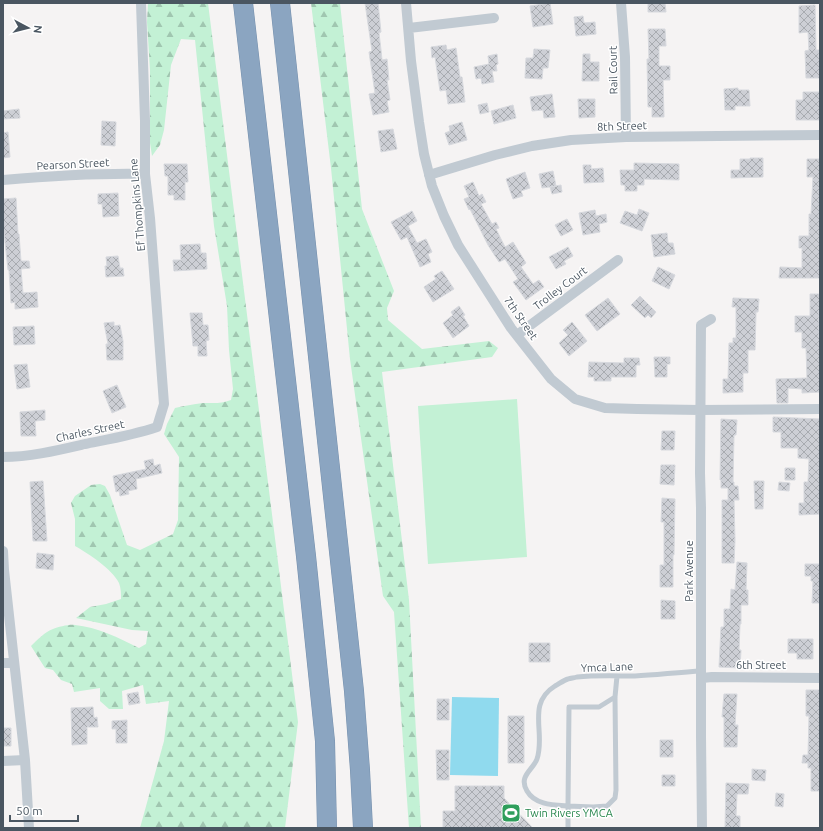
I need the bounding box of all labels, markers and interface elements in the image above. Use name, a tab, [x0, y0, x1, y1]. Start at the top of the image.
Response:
north arrow	[8, 8, 48, 48]
text: N	[31, 24, 44, 34]
street label: Rail Court	[607, 45, 619, 94]
street label: 8th Street	[597, 119, 648, 133]
street label: Pearson Street	[36, 156, 110, 172]
street label: Ef Thompkins Lane	[127, 158, 147, 252]
street label: Trolley Court	[531, 264, 590, 312]
street label: 7th Street	[502, 294, 541, 342]
street label: Charles Street	[55, 418, 126, 444]
street label: Park Avenue	[683, 540, 695, 602]
street label: 6th Street	[736, 659, 787, 671]
street label: Ymca Lane	[581, 660, 633, 674]
scale bar	[10, 797, 78, 823]
sports icon: Twin Rivers YMCA	[500, 802, 522, 824]
text: 50 m	[16, 804, 43, 817]
place label: Twin Rivers YMCA	[525, 807, 614, 819]

